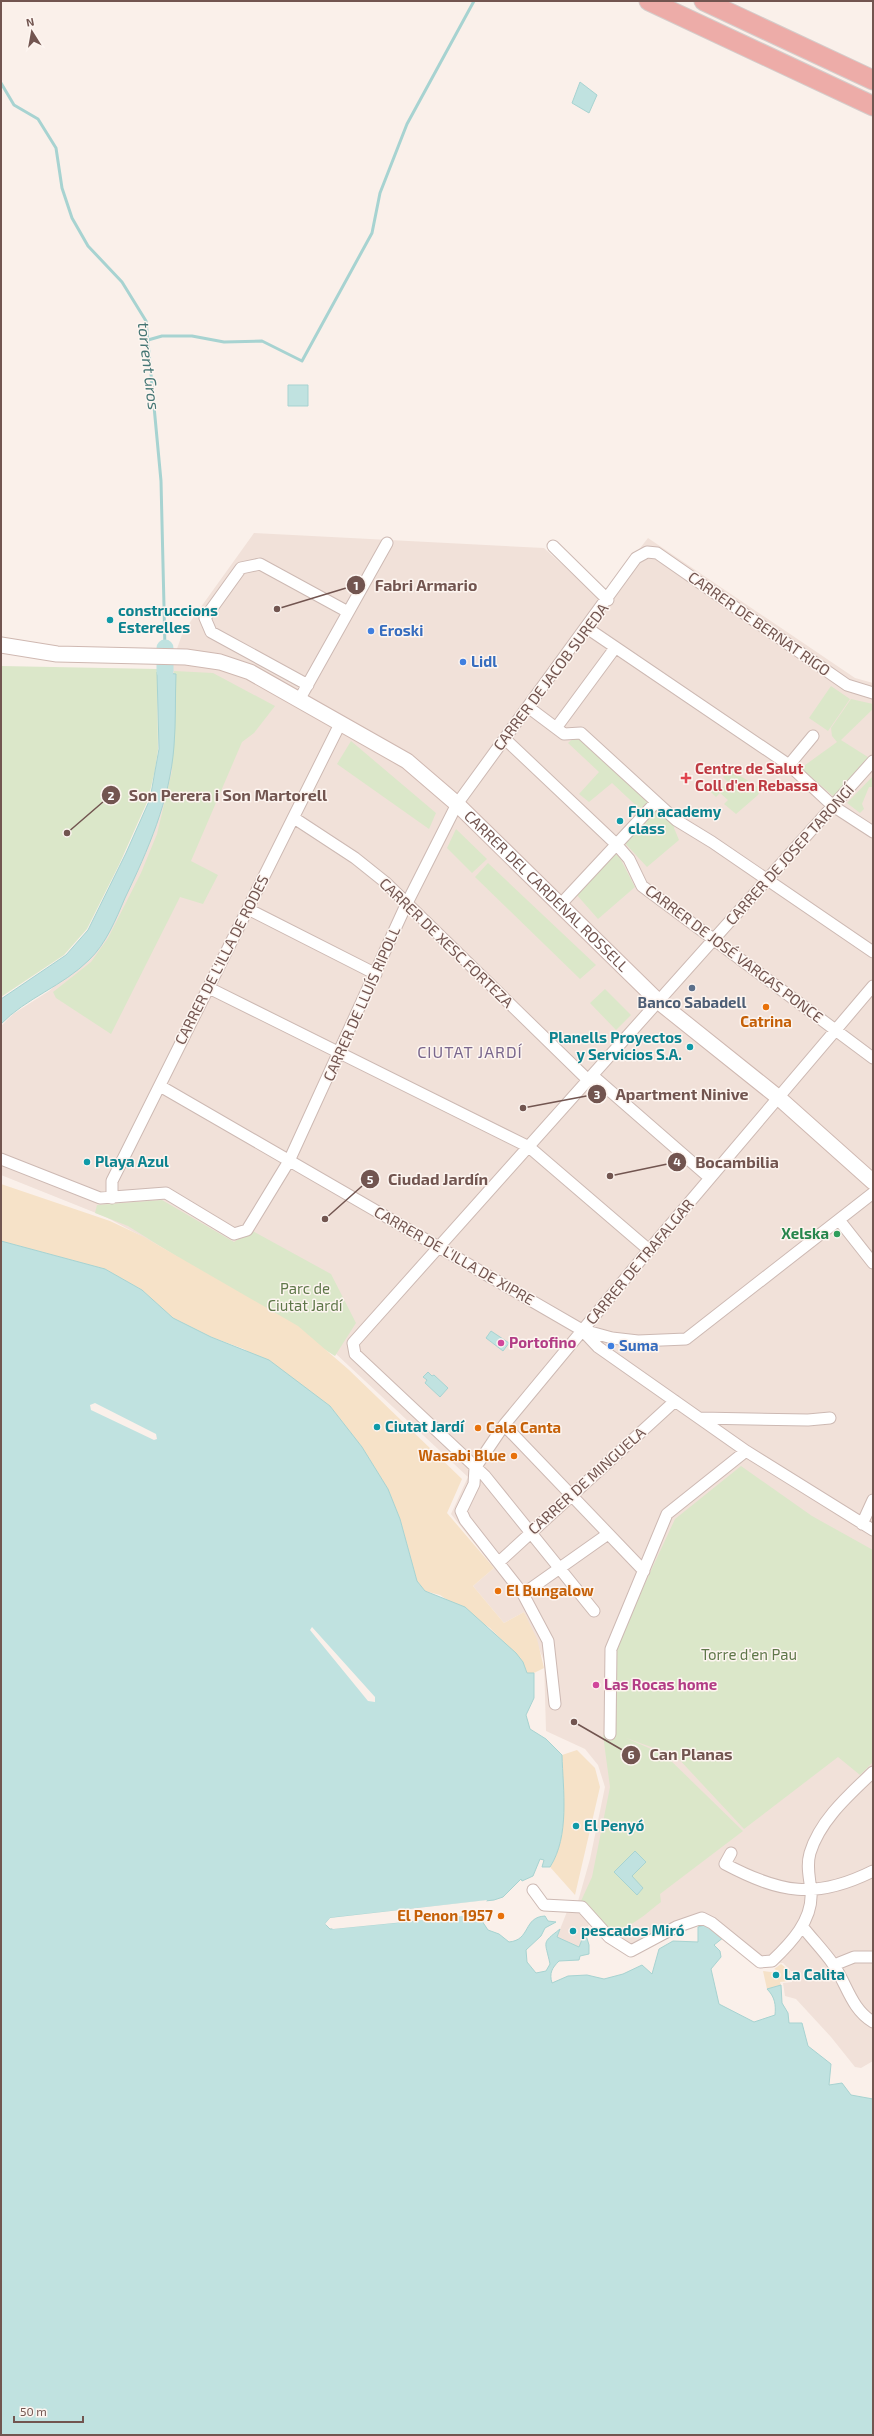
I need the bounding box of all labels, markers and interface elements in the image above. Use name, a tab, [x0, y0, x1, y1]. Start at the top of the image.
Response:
north arrow	[12, 12, 52, 52]
text: N	[25, 15, 35, 29]
water label: torrent Gros	[135, 321, 164, 411]
street label: CARRER DE BERNAT RIGO	[685, 567, 834, 679]
callout: Fabri Armario	[346, 571, 486, 599]
text: Fabri Armario	[375, 575, 477, 594]
text: 1	[353, 578, 359, 592]
street label: CARRER DE JACOB SUREDA	[489, 599, 612, 754]
place label: construccions Esterelles	[118, 601, 218, 636]
marker: construccions Esterelles	[105, 615, 115, 625]
place label: Eroski	[379, 621, 423, 639]
marker: Eroski	[366, 626, 376, 636]
place label: Lidl	[471, 652, 497, 670]
marker: Lidl	[458, 657, 468, 667]
place label: Centre de Salut Coll d'en Rebassa	[695, 759, 818, 794]
marker: Centre de Salut Coll d'en Rebassa	[680, 772, 692, 784]
street label: CARRER DE JOSEP TARONGÍ	[721, 780, 858, 928]
callout: Son Perera i Son Martorell	[101, 781, 335, 809]
text: Son Perera i Son Martorell	[129, 785, 328, 804]
text: 2	[108, 788, 115, 802]
place label: Fun academy class	[628, 802, 722, 837]
street label: CARRER DEL CARDENAL ROSSELL	[461, 806, 633, 975]
marker: Fun academy class	[615, 816, 625, 826]
street label: CARRER DE L'ILLA DE RODES	[170, 872, 272, 1047]
street label: CARRER DE XESC FORTEZA	[376, 874, 518, 1011]
street label: CARRER DE JOSÉ VARGAS PONCE	[642, 880, 827, 1026]
street label: CARRER DE LLUÍS RIPOLL	[319, 923, 403, 1084]
marker: Banco Sabadell	[687, 983, 697, 993]
place label: Banco Sabadell	[638, 993, 746, 1011]
marker: Catrina	[761, 1002, 771, 1012]
place label: Catrina	[740, 1012, 792, 1030]
place label: Planells Proyectos y Servicios S.A.	[549, 1028, 682, 1064]
district label: CIUTAT JARDÍ	[417, 1042, 523, 1061]
marker: Planells Proyectos y Servicios S.A.	[685, 1042, 695, 1052]
callout: Apartment Ninive	[587, 1080, 757, 1108]
text: Apartment Ninive	[615, 1084, 749, 1103]
text: 3	[594, 1087, 601, 1101]
callout: Bocambilia	[667, 1148, 787, 1176]
place label: Playa Azul	[95, 1152, 169, 1171]
text: Bocambilia	[695, 1152, 779, 1171]
text: 4	[673, 1154, 681, 1168]
marker: Playa Azul	[82, 1157, 92, 1167]
callout: Ciudad Jardín	[360, 1165, 496, 1193]
text: Ciudad Jardín	[388, 1169, 488, 1188]
text: 5	[367, 1172, 374, 1186]
street label: CARRER DE TRAFALGAR	[581, 1195, 697, 1328]
street label: CARRER DE L'ILLA DE XIPRE	[371, 1202, 538, 1308]
place label: Xelska	[781, 1224, 829, 1242]
marker: Xelska	[832, 1229, 842, 1239]
park label: Parc de Ciutat Jardí	[267, 1279, 344, 1314]
place label: Portofino	[509, 1333, 576, 1351]
place label: Suma	[619, 1336, 658, 1354]
marker: Portofino	[496, 1338, 506, 1348]
marker: Suma	[606, 1341, 616, 1351]
place label: Ciutat Jardí	[385, 1417, 465, 1435]
place label: Cala Canta	[486, 1418, 561, 1436]
marker: Ciutat Jardí	[372, 1422, 382, 1432]
street label: CARRER DE MINGUELA	[524, 1422, 649, 1538]
marker: Cala Canta	[473, 1423, 483, 1433]
place label: Wasabi Blue	[418, 1446, 506, 1464]
marker: Wasabi Blue	[509, 1451, 519, 1461]
place label: El Bungalow	[506, 1581, 594, 1599]
marker: El Bungalow	[493, 1586, 503, 1596]
park label: Torre d'en Pau	[701, 1645, 797, 1663]
place label: Las Rocas home	[604, 1675, 717, 1693]
marker: Las Rocas home	[591, 1680, 601, 1690]
callout: Can Planas	[621, 1741, 740, 1769]
text: Can Planas	[649, 1744, 733, 1763]
text: 6	[627, 1747, 635, 1761]
place label: El Penyó	[584, 1816, 645, 1835]
marker: El Penyó	[571, 1821, 581, 1831]
place label: El Penon 1957	[397, 1906, 493, 1924]
marker: El Penon 1957	[496, 1911, 506, 1921]
place label: pescados Miró	[581, 1921, 685, 1939]
marker: pescados Miró	[568, 1926, 578, 1936]
place label: La Calita	[784, 1965, 845, 1983]
marker: La Calita	[771, 1970, 781, 1980]
scale bar	[14, 2398, 83, 2424]
text: 50 m	[20, 2404, 47, 2418]

